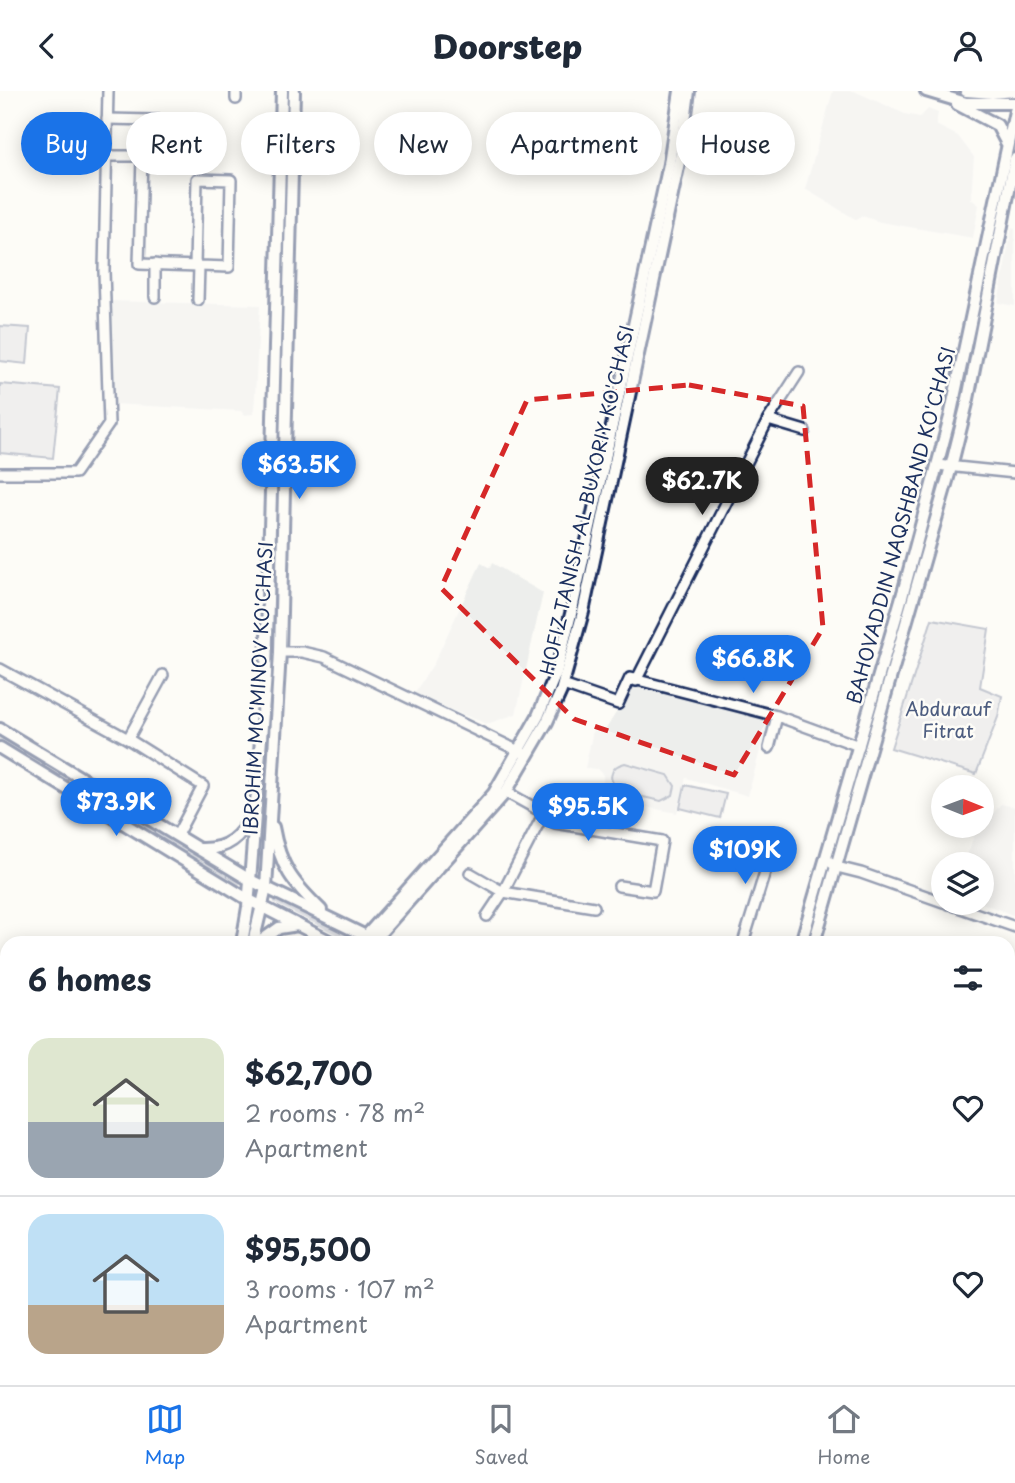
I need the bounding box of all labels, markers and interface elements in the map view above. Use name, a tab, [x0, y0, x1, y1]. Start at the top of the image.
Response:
text: Doorstep	[433, 22, 582, 70]
icon: back	[28, 27, 66, 65]
icon: person	[949, 27, 987, 65]
chip: Buy	[21, 112, 112, 175]
chip: Rent	[126, 112, 227, 175]
chip: Filters	[241, 112, 360, 175]
chip: New	[374, 112, 472, 175]
chip: Apartment	[486, 112, 662, 175]
chip: House	[676, 112, 795, 175]
street label: HOFIZ TANISH AL BUXORIY KO'CHASI	[532, 322, 640, 678]
street label: BAHOVADDIN NAQSHBAND KO'CHASI	[839, 343, 961, 707]
pin: $63.5K	[242, 441, 356, 501]
text: $63.5K	[258, 446, 340, 481]
pin: $62.7K	[645, 457, 759, 517]
text: $62.7K	[662, 462, 742, 497]
street label: IBROHIM MO'MINOV KO'CHASI	[235, 540, 279, 836]
pin: $66.8K	[696, 635, 810, 695]
text: $66.8K	[712, 640, 794, 675]
park label: Abdurauf Fitrat	[905, 694, 992, 744]
north arrow	[931, 775, 994, 838]
map controls	[931, 775, 994, 915]
pin: $73.9K	[59, 779, 173, 838]
text: $73.9K	[77, 783, 155, 818]
pin: $95.5K	[531, 783, 645, 843]
text: $95.5K	[548, 788, 628, 823]
pin: $109K	[696, 827, 794, 886]
text: $109K	[709, 831, 781, 866]
button: layers	[931, 852, 994, 915]
text: 6 homes	[28, 956, 151, 1001]
icon: filters	[949, 959, 987, 997]
text: $62,700	[245, 1050, 373, 1095]
icon: home	[84, 1066, 168, 1150]
icon: heart	[949, 1089, 987, 1127]
text: 2 rooms · 78 m²	[245, 1095, 425, 1130]
text: Apartment	[245, 1130, 368, 1165]
text: $95,500	[245, 1226, 371, 1271]
icon: home	[84, 1242, 168, 1326]
icon: heart	[949, 1265, 987, 1303]
text: 3 rooms · 107 m²	[245, 1271, 435, 1306]
text: Apartment	[245, 1306, 368, 1341]
tab: Map	[145, 1400, 185, 1470]
tab: Saved	[474, 1400, 528, 1470]
tab: Home	[818, 1400, 870, 1470]

